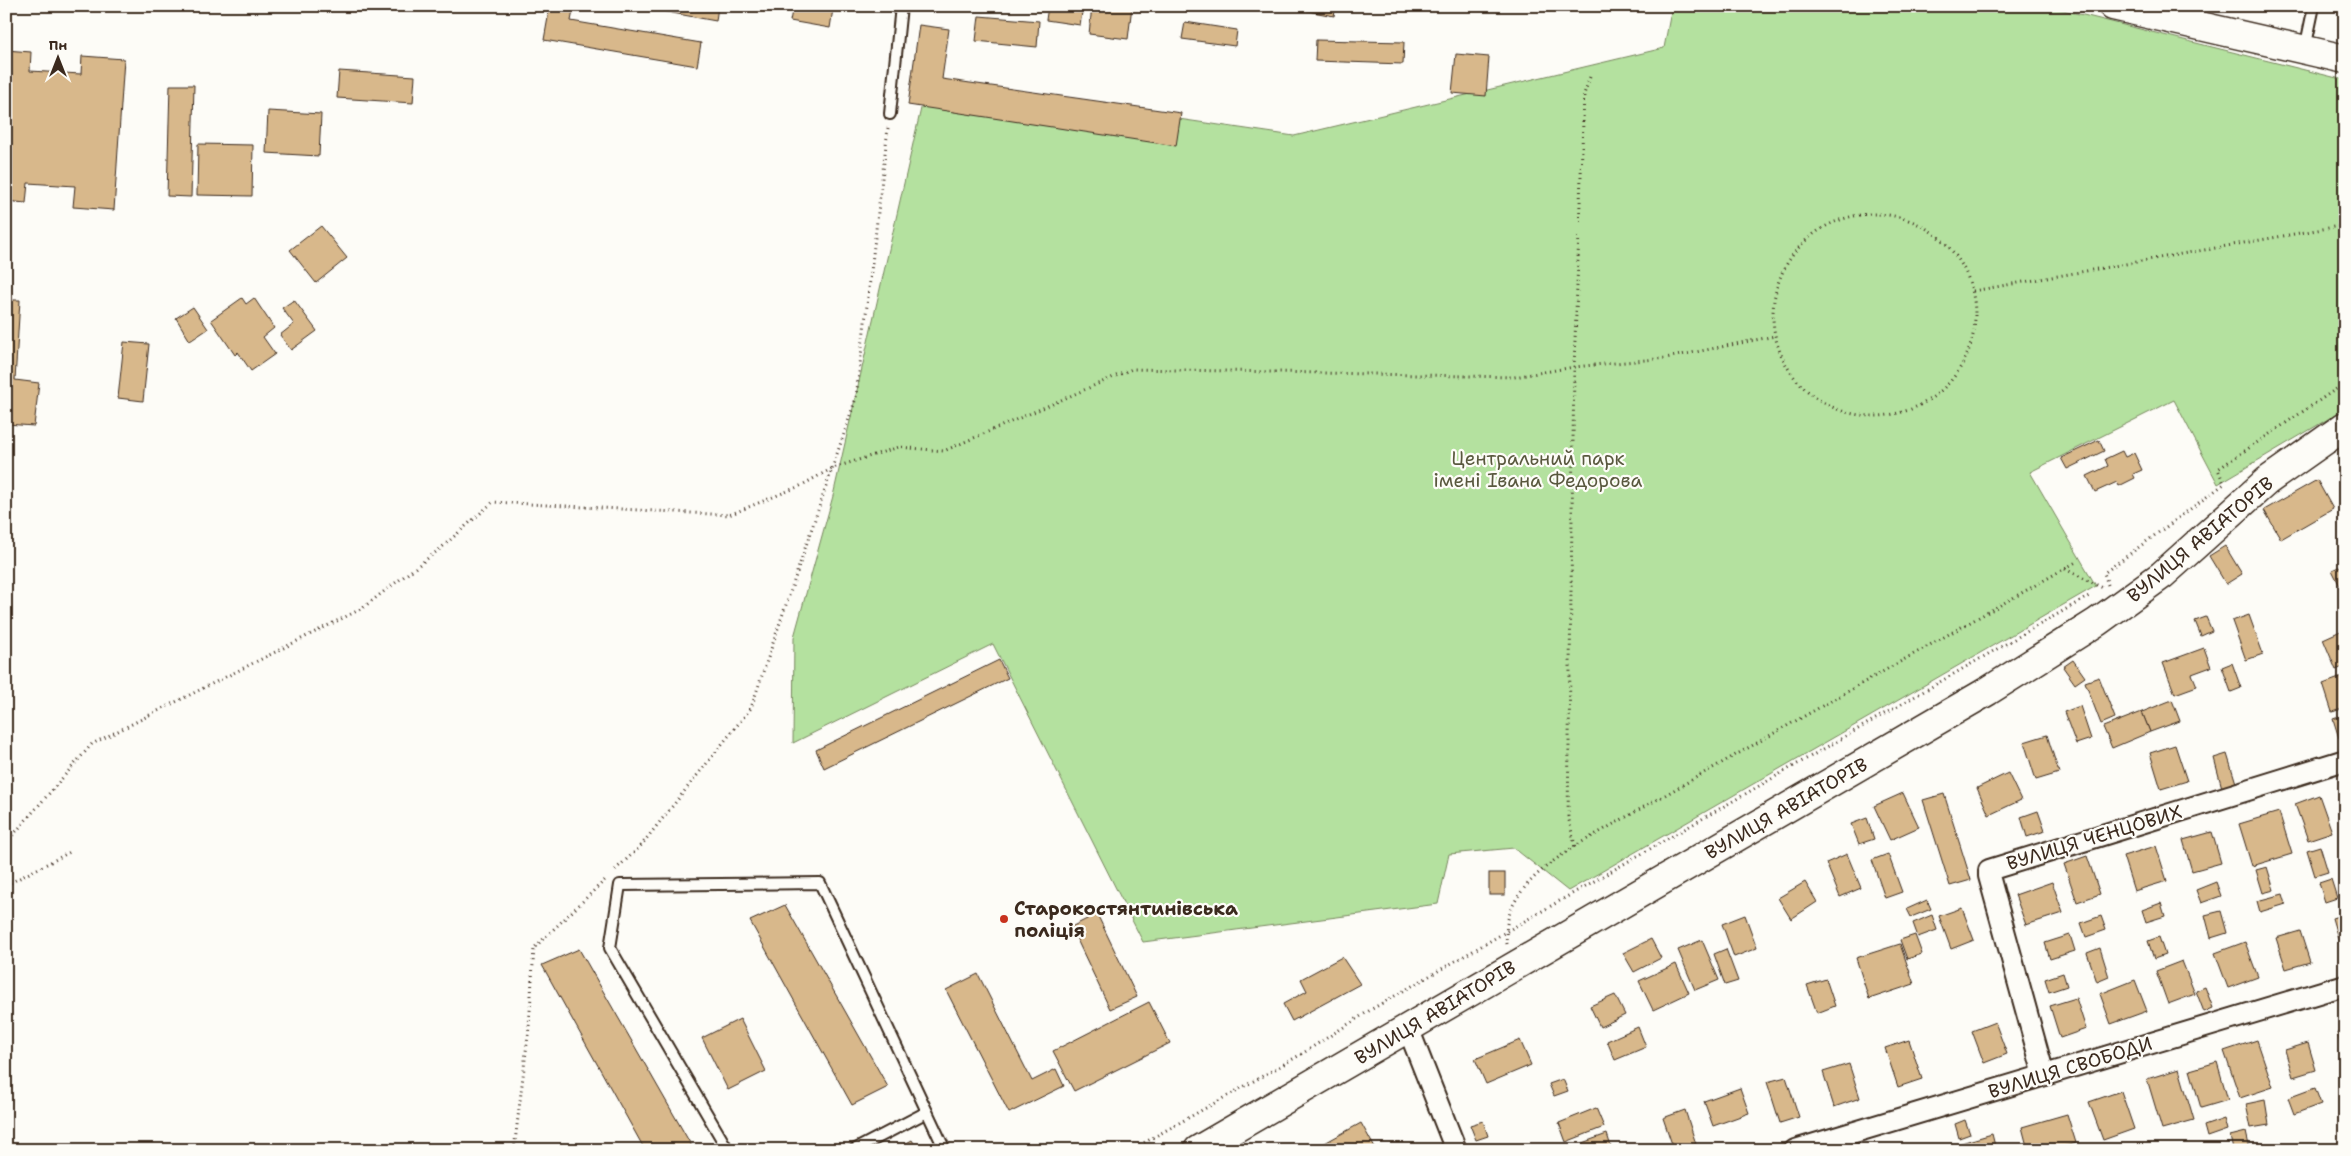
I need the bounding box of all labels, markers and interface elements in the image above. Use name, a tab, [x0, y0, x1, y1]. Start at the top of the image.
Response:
north arrow	[32, 32, 82, 82]
text: Пн	[49, 36, 67, 54]
park label: Центральний парк імені Івана Федорова	[1434, 446, 1643, 493]
street label: ВУЛИЦЯ АВІАТОРІВ	[2122, 471, 2279, 608]
street label: ВУЛИЦЯ АВІАТОРІВ	[1700, 752, 1872, 865]
street label: ВУЛИЦЯ ЧЕНЦОВИХ	[2003, 799, 2185, 876]
place label: Старокостянтинівська поліція	[1014, 896, 1238, 943]
marker: Старокостянтинівська поліція	[998, 913, 1010, 925]
street label: ВУЛИЦЯ АВІАТОРІВ	[1350, 954, 1521, 1071]
street label: ВУЛИЦЯ СВОБОДИ	[1985, 1031, 2155, 1104]

